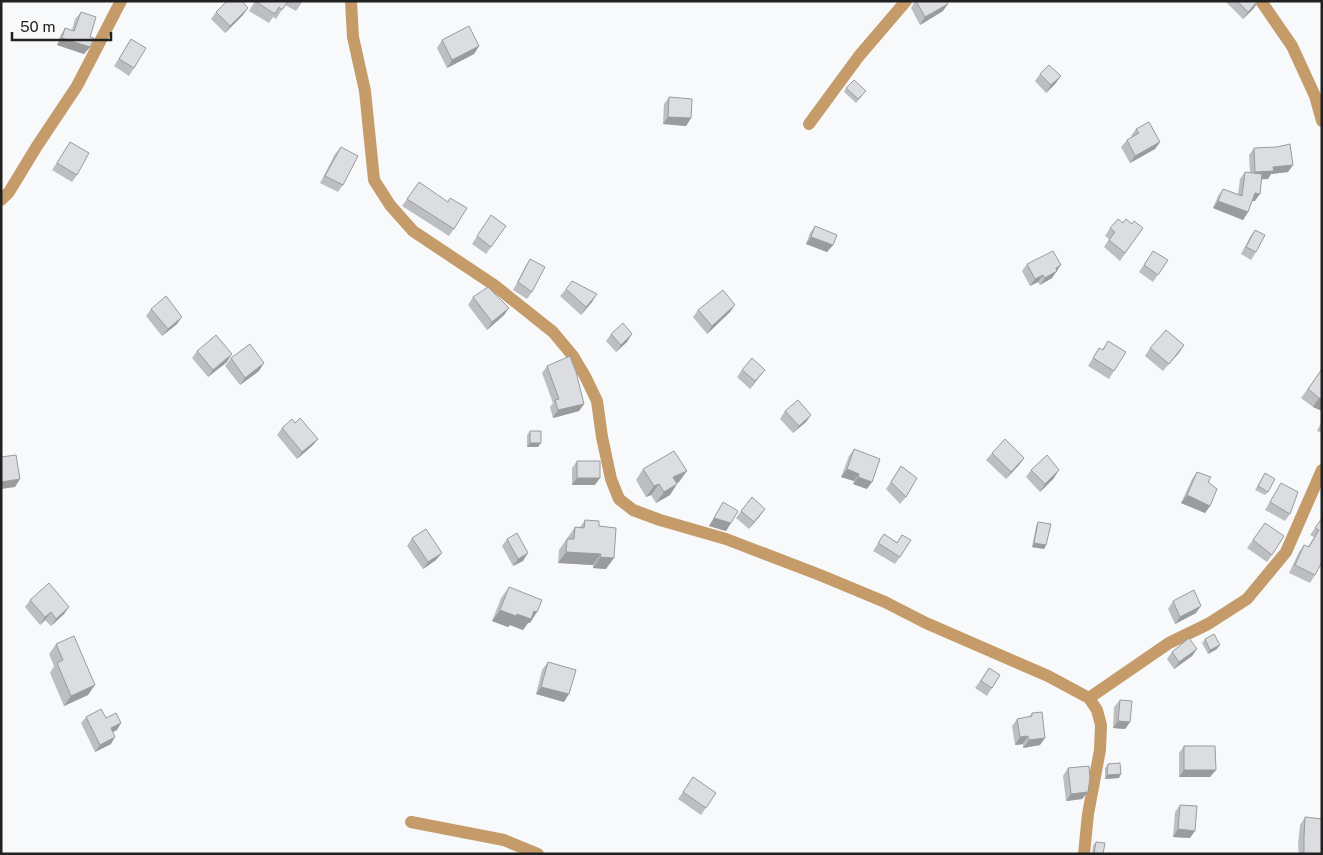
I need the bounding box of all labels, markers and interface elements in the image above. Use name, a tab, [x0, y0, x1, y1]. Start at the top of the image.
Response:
scale bar	[12, 10, 111, 42]
text: 50 m	[20, 18, 55, 35]

